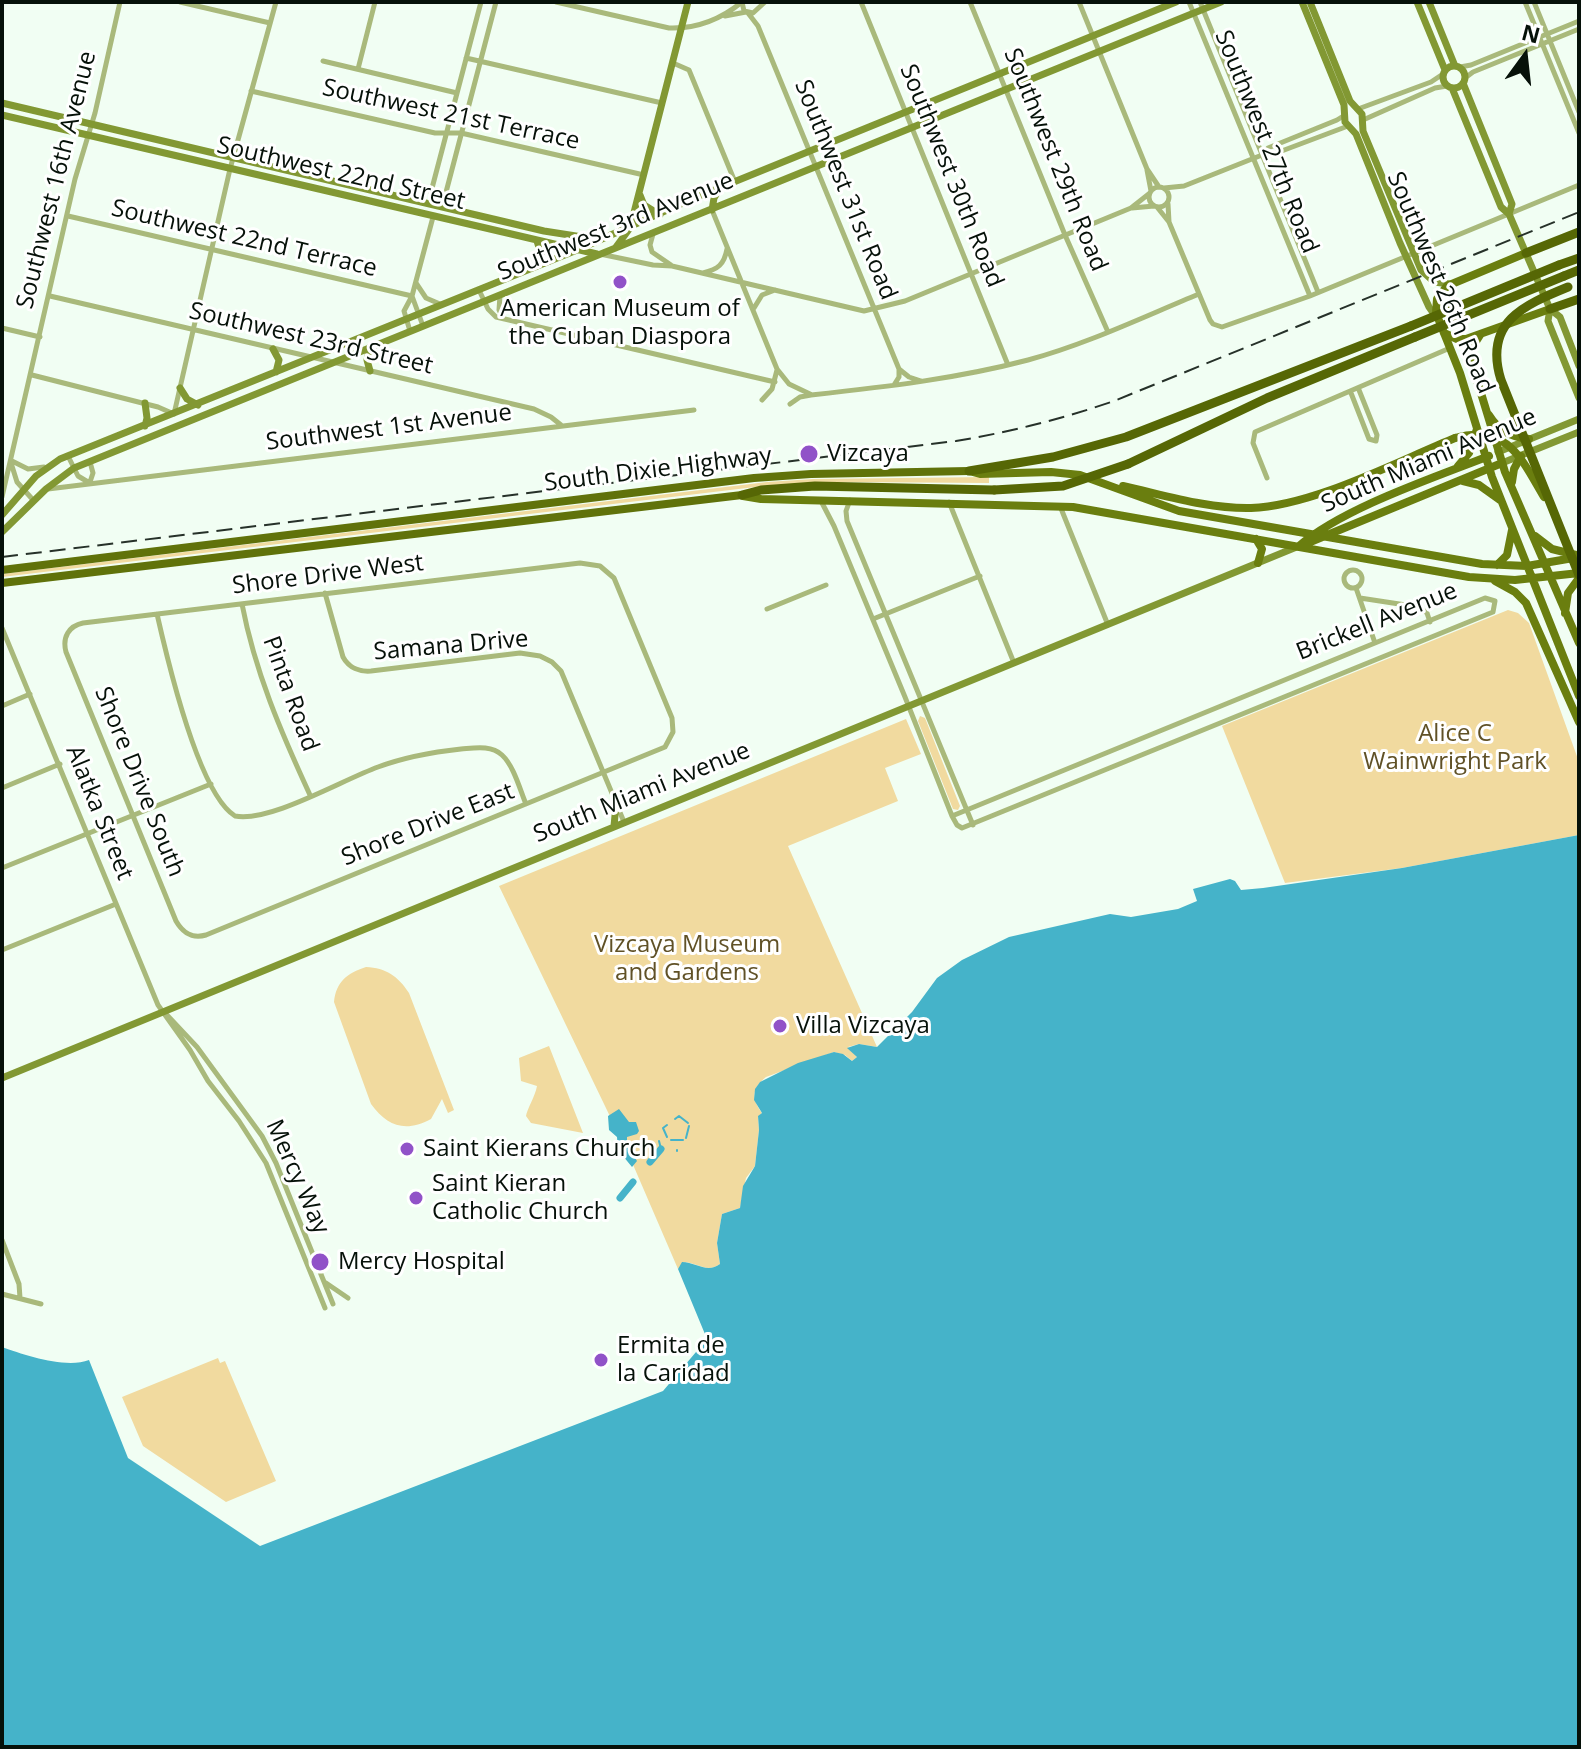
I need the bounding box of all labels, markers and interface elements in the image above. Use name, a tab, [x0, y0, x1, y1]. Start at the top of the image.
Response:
north arrow	[1485, 16, 1565, 96]
text: N	[1519, 16, 1544, 50]
street label: Southwest 27th Road	[1208, 26, 1324, 258]
street label: Southwest 29th Road	[997, 44, 1113, 276]
street label: Southwest 16th Avenue	[11, 48, 103, 312]
street label: Southwest 30th Road	[893, 60, 1009, 292]
street label: Southwest 21st Terrace	[320, 74, 582, 156]
street label: Southwest 31st Road	[788, 76, 902, 304]
street label: Southwest 22nd Street	[214, 131, 468, 217]
street label: Southwest 3rd Avenue	[494, 166, 738, 288]
street label: Southwest 26th Road	[1380, 168, 1500, 398]
street label: Southwest 22nd Terrace	[108, 194, 380, 284]
marker: American Museum of the Cuban Diaspora	[611, 273, 629, 291]
place label: American Museum of the Cuban Diaspora	[500, 295, 740, 351]
street label: Southwest 23rd Street	[186, 297, 436, 381]
street label: Southwest 1st Avenue	[264, 399, 514, 457]
street label: South Miami Avenue	[1317, 403, 1541, 519]
place label: Vizcaya	[827, 440, 909, 468]
street label: South Dixie Highway	[543, 442, 773, 498]
marker: Vizcaya	[798, 443, 820, 465]
street label: Shore Drive West	[231, 549, 425, 601]
street label: Brickell Avenue	[1292, 577, 1462, 667]
street label: Samana Drive	[372, 625, 530, 667]
street label: Pinta Road	[256, 632, 324, 756]
street label: Shore Drive South	[88, 683, 190, 881]
park label: Alice C Wainwright Park	[1363, 720, 1547, 776]
street label: South Miami Avenue	[530, 736, 754, 850]
street label: Alatka Street	[59, 742, 139, 884]
street label: Shore Drive East	[338, 777, 518, 873]
park label: Vizcaya Museum and Gardens	[594, 931, 780, 987]
place label: Villa Vizcaya	[796, 1012, 930, 1040]
marker: Villa Vizcaya	[771, 1017, 789, 1035]
street label: Mercy Way	[259, 1115, 335, 1239]
place label: Saint Kierans Church	[423, 1135, 655, 1163]
marker: Saint Kierans Church	[398, 1140, 416, 1158]
place label: Saint Kieran Catholic Church	[432, 1170, 609, 1226]
marker: Saint Kieran Catholic Church	[407, 1189, 425, 1207]
place label: Mercy Hospital	[338, 1248, 505, 1276]
marker: Mercy Hospital	[309, 1251, 331, 1273]
place label: Ermita de la Caridad	[617, 1332, 730, 1388]
marker: Ermita de la Caridad	[592, 1351, 610, 1369]

